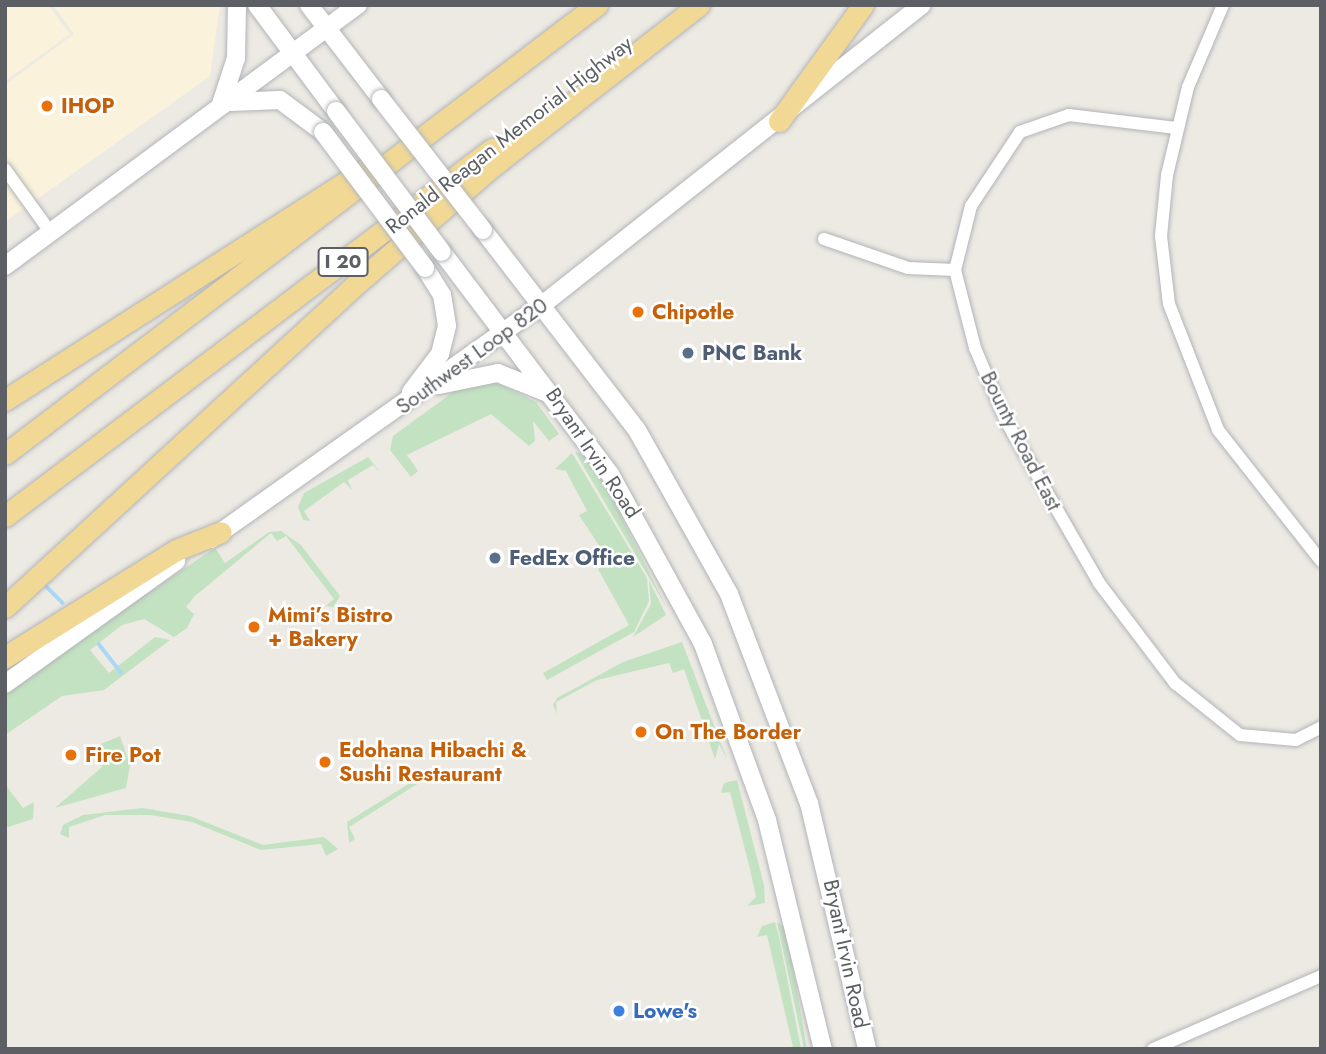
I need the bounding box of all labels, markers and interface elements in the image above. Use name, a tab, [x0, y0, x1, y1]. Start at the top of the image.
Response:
street label: Ronald Reagan Memorial Highway	[381, 31, 637, 239]
place label: IHOP	[61, 93, 115, 119]
marker: IHOP	[39, 98, 55, 114]
road number: I 20	[317, 246, 369, 278]
street label: Southwest Loop 820	[391, 293, 553, 419]
place label: Chipotle	[652, 299, 734, 325]
marker: Chipotle	[630, 304, 646, 320]
place label: PNC Bank	[702, 340, 802, 366]
marker: PNC Bank	[680, 345, 696, 361]
street label: Bounty Road East	[975, 367, 1067, 515]
street label: Bryant Irvin Road	[540, 383, 646, 523]
place label: FedEx Office	[509, 545, 635, 571]
marker: FedEx Office	[487, 550, 503, 566]
place label: Mimi’s Bistro + Bakery	[268, 602, 393, 652]
marker: Mimi’s Bistro + Bakery	[246, 619, 262, 635]
place label: On The Border	[655, 719, 801, 745]
marker: On The Border	[633, 724, 649, 740]
place label: Edohana Hibachi & Sushi Restaurant	[339, 737, 527, 787]
place label: Fire Pot	[85, 742, 161, 768]
marker: Fire Pot	[63, 747, 79, 763]
marker: Edohana Hibachi & Sushi Restaurant	[317, 754, 333, 770]
street label: Bryant Irvin Road	[818, 877, 874, 1031]
place label: Lowe's	[633, 998, 697, 1024]
marker: Lowe's	[611, 1003, 627, 1019]

